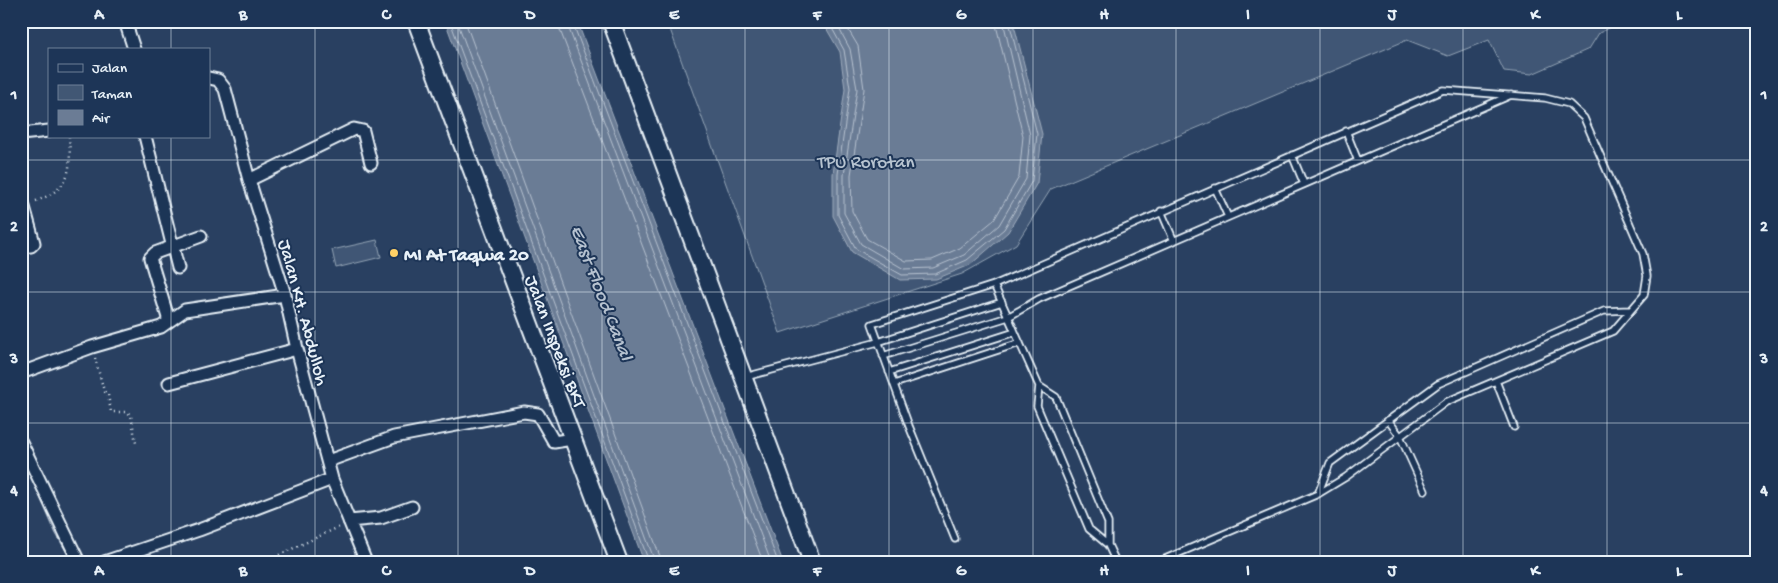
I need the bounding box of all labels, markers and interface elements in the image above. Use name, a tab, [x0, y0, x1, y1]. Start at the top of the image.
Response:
text: A	[93, 7, 105, 26]
text: B	[238, 7, 248, 26]
text: C	[381, 7, 392, 26]
text: D	[523, 7, 536, 26]
text: E	[669, 7, 680, 26]
text: F	[812, 7, 823, 26]
text: G	[956, 7, 967, 26]
text: H	[1099, 7, 1109, 26]
text: I	[1246, 7, 1250, 26]
text: J	[1387, 7, 1398, 26]
text: K	[1530, 7, 1542, 26]
text: L	[1676, 7, 1683, 26]
legend	[48, 48, 210, 138]
text: Jalan	[92, 60, 127, 78]
text: Taman	[91, 86, 132, 104]
text: 1	[10, 87, 17, 106]
text: 1	[1760, 87, 1767, 106]
text: Air	[92, 110, 111, 128]
park label: TPU Rorotan	[817, 152, 915, 175]
text: 2	[10, 219, 18, 238]
text: 2	[1760, 219, 1768, 238]
water label: East Flood Canal	[563, 223, 637, 365]
street label: Jalan KH. Abdulloh	[271, 237, 332, 389]
place label: MI At Taqwa 20	[404, 245, 529, 268]
marker: MI At Taqwa 20	[388, 247, 400, 259]
street label: Jalan Inspeksi BKT	[518, 273, 590, 412]
text: 3	[9, 351, 18, 370]
text: 3	[1759, 351, 1768, 370]
text: 4	[9, 483, 18, 502]
text: 4	[1759, 483, 1768, 502]
text: A	[93, 563, 105, 582]
text: B	[238, 563, 248, 582]
text: C	[381, 563, 392, 582]
text: D	[523, 563, 536, 582]
text: E	[669, 563, 680, 582]
text: F	[812, 563, 823, 582]
text: G	[956, 563, 967, 582]
text: H	[1099, 563, 1109, 582]
text: I	[1246, 563, 1250, 582]
text: J	[1387, 563, 1398, 582]
text: K	[1530, 563, 1542, 582]
text: L	[1676, 563, 1683, 582]

